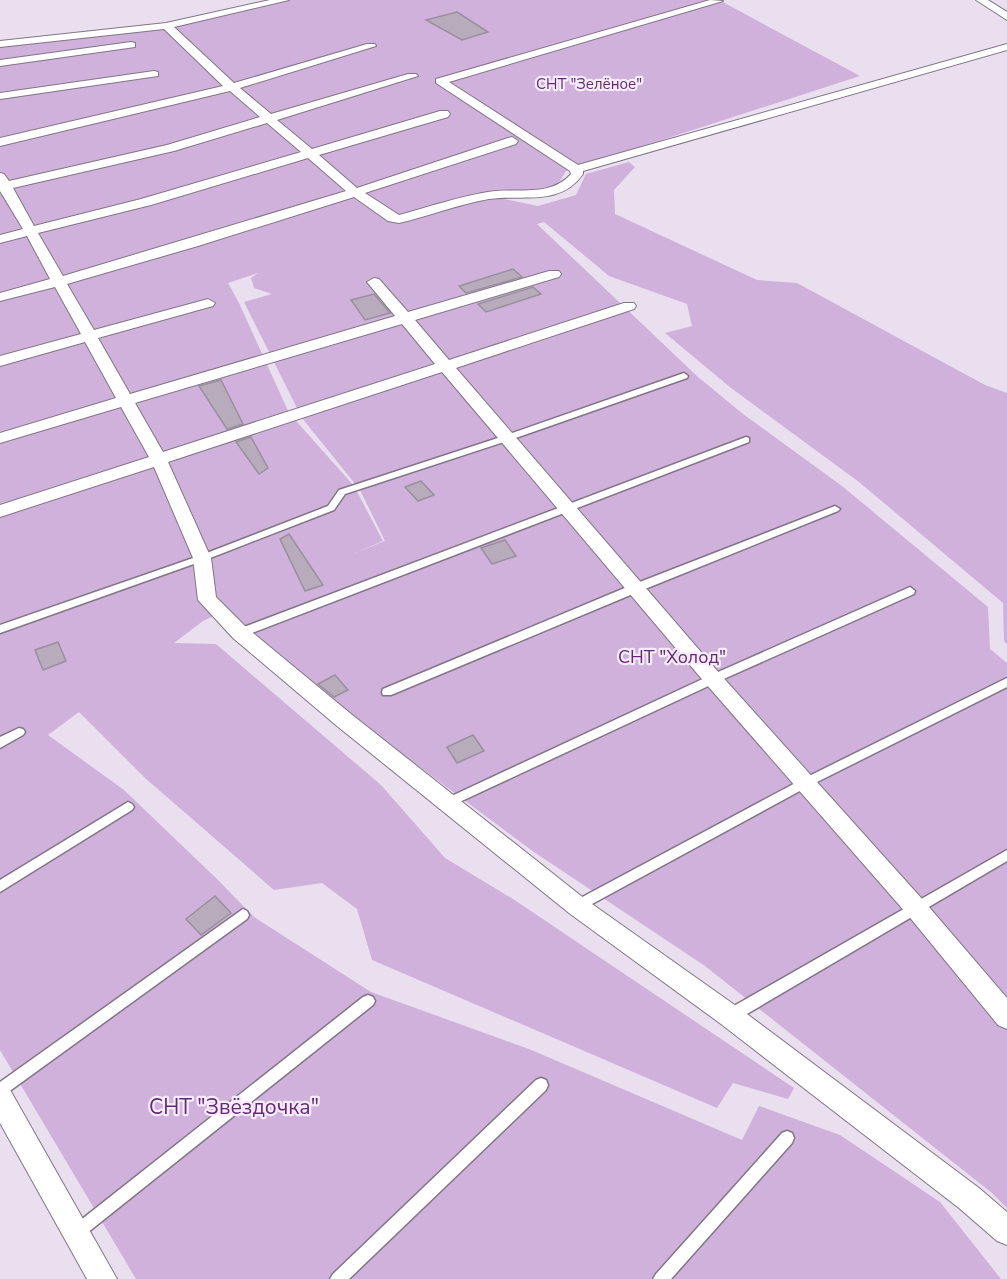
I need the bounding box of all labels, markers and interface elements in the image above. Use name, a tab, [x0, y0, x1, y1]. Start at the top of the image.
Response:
park label: СНТ "Зелёное"	[536, 74, 642, 94]
park label: СНТ "Холод"	[618, 645, 726, 669]
park label: СНТ "Звёздочка"	[149, 1093, 319, 1121]

